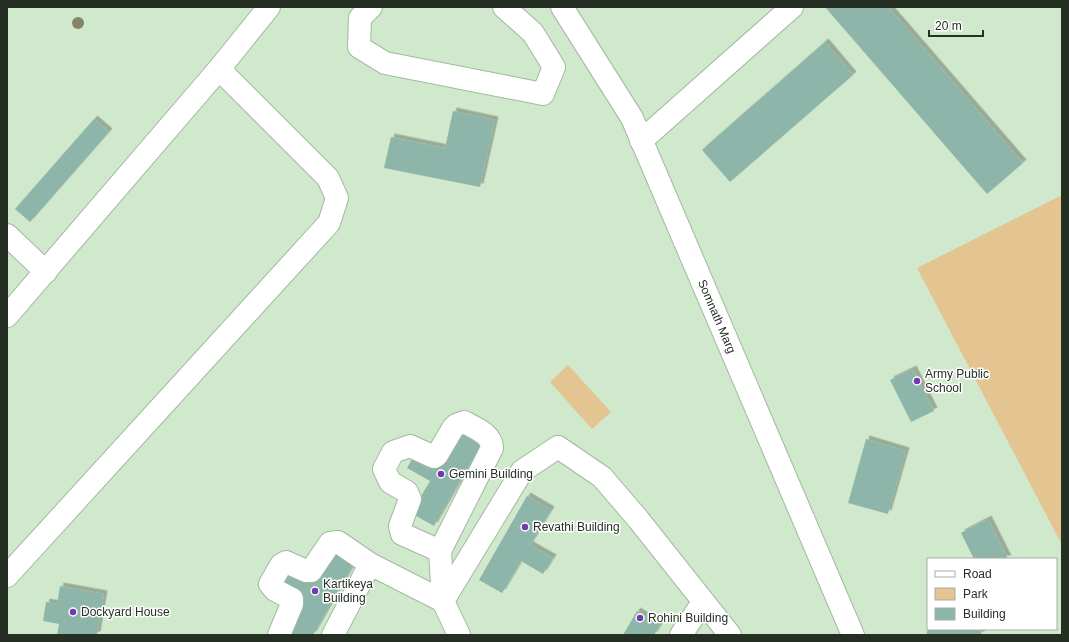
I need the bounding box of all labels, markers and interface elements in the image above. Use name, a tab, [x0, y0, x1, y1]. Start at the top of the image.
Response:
scale bar	[929, 12, 983, 38]
text: 20 m	[935, 19, 962, 33]
street label: Somnath Marg	[695, 277, 739, 355]
place label: Army Public School	[925, 367, 989, 395]
marker: Army Public School	[912, 376, 922, 386]
place label: Gemini Building	[449, 467, 533, 481]
marker: Gemini Building	[436, 469, 446, 479]
place label: Revathi Building	[533, 520, 620, 534]
marker: Revathi Building	[520, 522, 530, 532]
legend	[927, 558, 1057, 630]
text: Road	[963, 567, 992, 581]
place label: Kartikeya Building	[323, 577, 373, 605]
marker: Kartikeya Building	[310, 586, 320, 596]
text: Park	[963, 587, 989, 601]
place label: Dockyard House	[81, 605, 170, 619]
marker: Dockyard House	[68, 607, 78, 617]
text: Building	[963, 607, 1006, 621]
place label: Rohini Building	[648, 611, 728, 625]
marker: Rohini Building	[635, 613, 645, 623]

